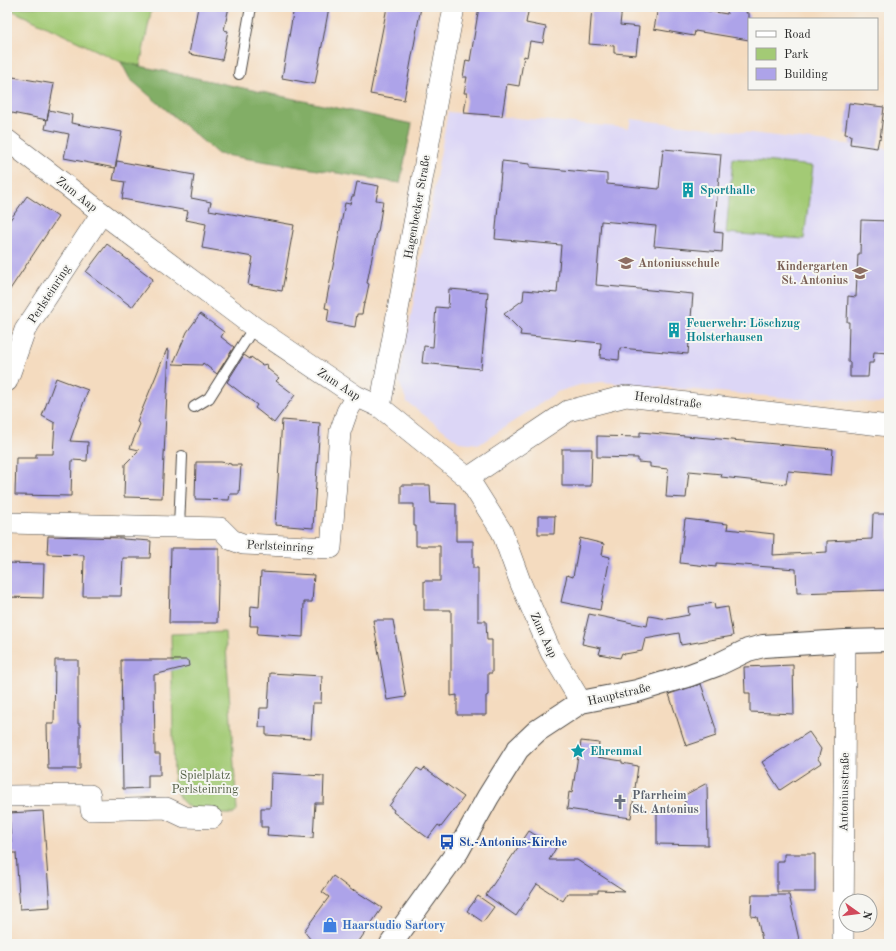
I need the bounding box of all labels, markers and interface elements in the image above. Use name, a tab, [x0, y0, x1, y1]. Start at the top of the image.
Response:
legend	[748, 18, 878, 90]
text: Road	[784, 29, 811, 41]
text: Park	[784, 49, 809, 61]
text: Building	[784, 69, 828, 81]
street label: Hagenbecker Straße	[403, 154, 433, 260]
street label: Zum Aap	[54, 175, 99, 214]
building icon: Sporthalle	[679, 181, 697, 199]
place label: Sporthalle	[700, 185, 756, 197]
school or university icon: Antoniusschule	[617, 254, 635, 272]
place label: Antoniusschule	[638, 258, 720, 270]
place label: Kindergarten St. Antonius	[777, 261, 848, 287]
street label: Perlsteinring	[27, 263, 73, 326]
school or university icon: Kindergarten St. Antonius	[851, 264, 869, 282]
place label: Feuerwehr: Löschzug Holsterhausen	[686, 318, 800, 344]
building icon: Feuerwehr: Löschzug Holsterhausen	[665, 321, 683, 339]
street label: Zum Aap	[315, 367, 362, 403]
street label: Heroldstraße	[634, 391, 703, 411]
street label: Perlsteinring	[246, 539, 314, 555]
street label: Zum Aap	[527, 611, 559, 660]
street label: Hauptstraße	[587, 682, 652, 708]
place icon: Ehrenmal	[569, 742, 587, 760]
place label: Ehrenmal	[590, 746, 642, 758]
street label: Antoniusstraße	[838, 752, 852, 832]
park label: Spielplatz Perlsteinring	[172, 770, 239, 796]
place label: Pfarrheim St. Antonius	[632, 790, 699, 816]
church icon: Pfarrheim St. Antonius	[611, 793, 629, 811]
bus stop icon: St.-Antonius-Kirche	[438, 833, 456, 851]
place label: St.-Antonius-Kirche	[459, 837, 568, 849]
north arrow	[838, 893, 878, 933]
text: N	[860, 910, 873, 921]
shop icon: Haarstudio Sartory	[321, 916, 339, 934]
place label: Haarstudio Sartory	[342, 920, 446, 932]

